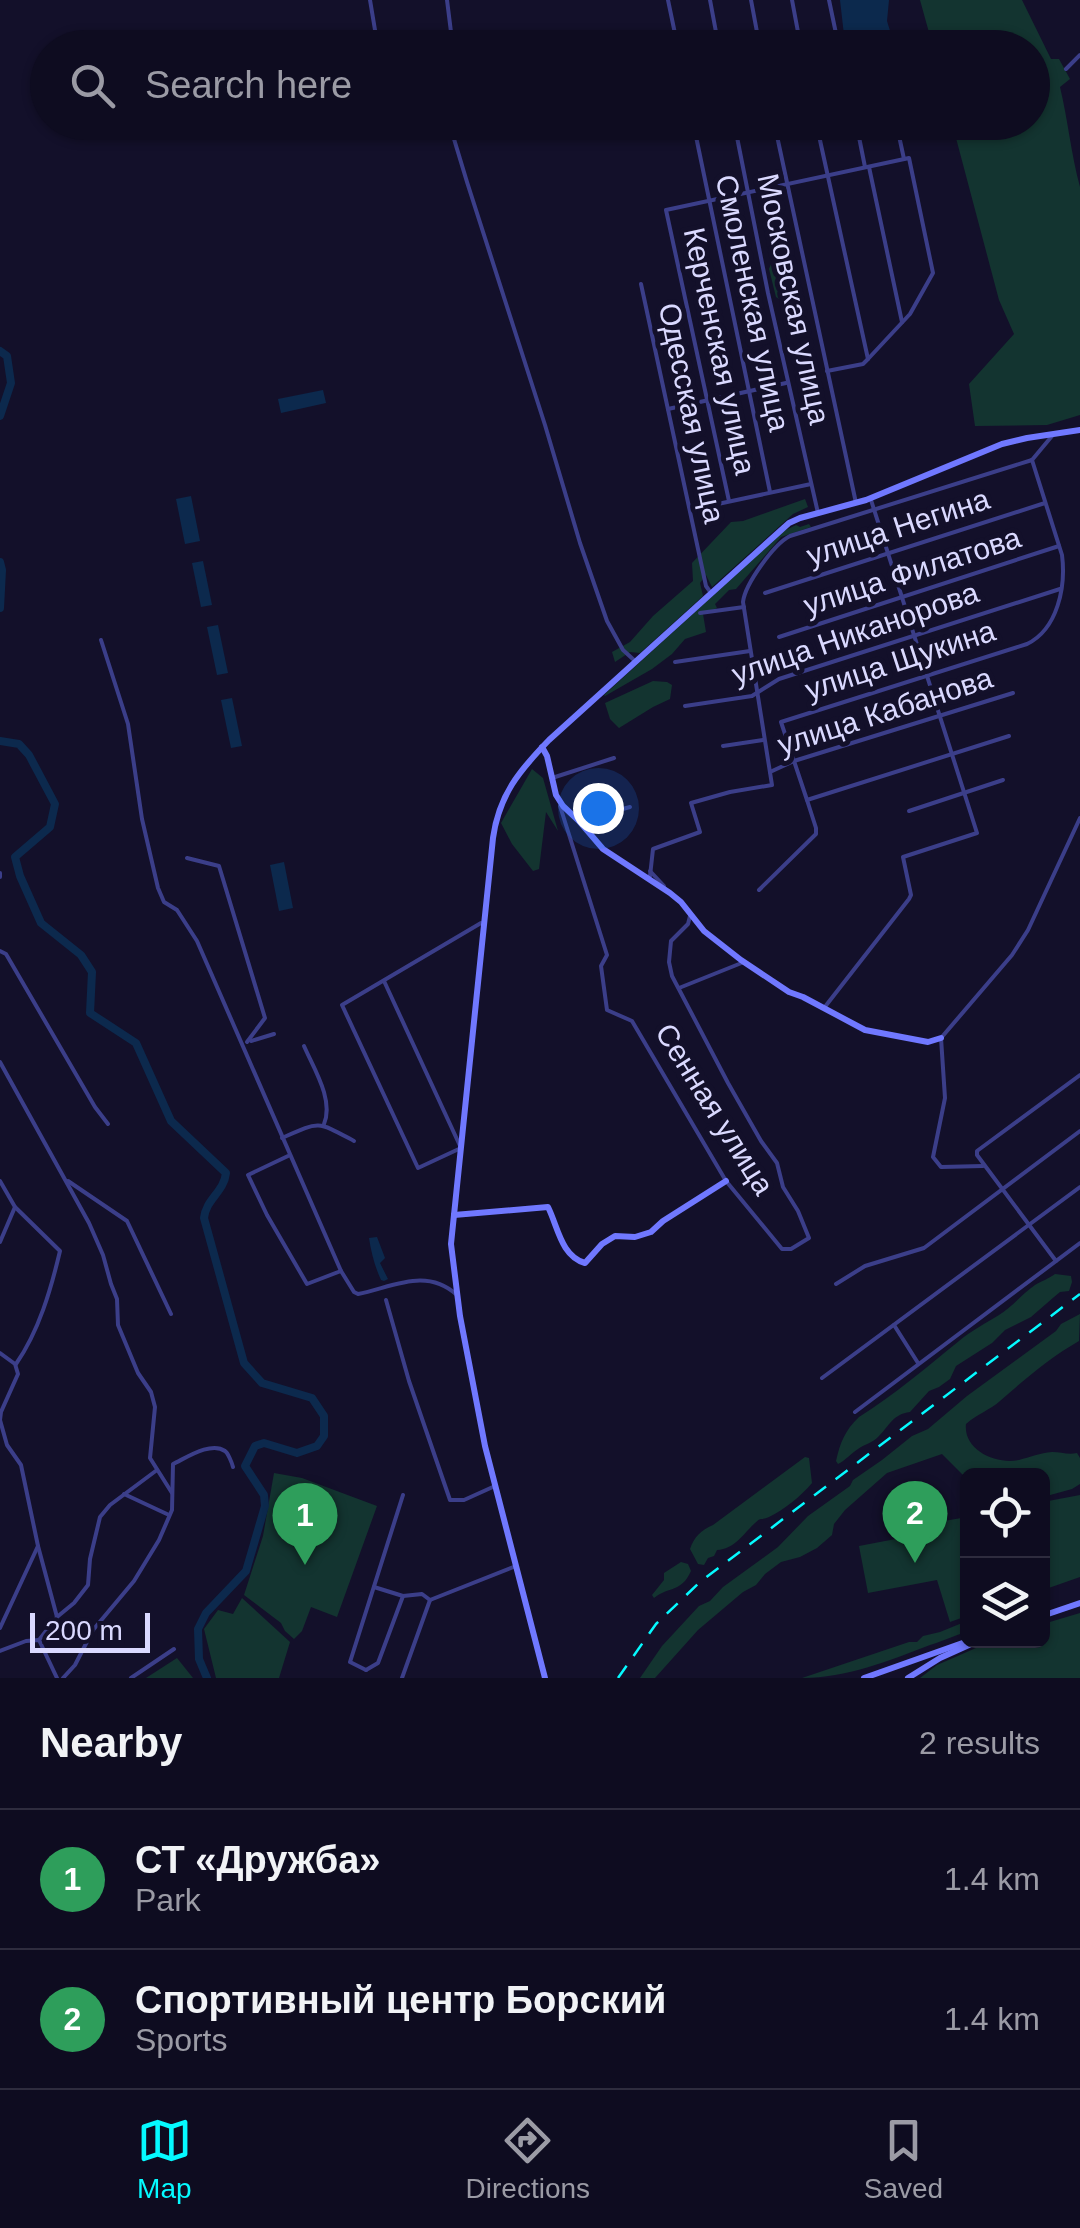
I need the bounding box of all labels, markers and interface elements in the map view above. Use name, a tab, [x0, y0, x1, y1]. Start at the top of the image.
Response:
search box	[30, 30, 1050, 140]
icon: search	[65, 58, 120, 113]
text: Search here	[145, 64, 352, 106]
street label: Московская улица	[751, 171, 837, 428]
street label: Смоленская улица	[710, 172, 796, 435]
street label: Керченская улица	[678, 225, 762, 478]
street label: Одесская улица	[653, 300, 732, 526]
street label: улица Негина	[802, 482, 994, 572]
street label: улица Филатова	[799, 520, 1025, 622]
street label: улица Никанорова	[727, 575, 983, 691]
street label: улица Щукина	[801, 614, 999, 706]
street label: улица Кабанова	[774, 661, 997, 761]
your location	[573, 783, 624, 834]
street label: Сенная улица	[649, 1017, 781, 1201]
map controls	[960, 1468, 1050, 1648]
button: locate	[960, 1468, 1050, 1558]
pin: 2	[882, 1480, 948, 1563]
pin: 1	[272, 1482, 338, 1565]
button: layers	[960, 1558, 1050, 1648]
scale bar	[30, 1608, 150, 1652]
text: 200 m	[45, 1615, 123, 1646]
text: Nearby	[40, 1719, 182, 1766]
text: 2 results	[919, 1725, 1040, 1761]
text: СТ «Дружба»	[135, 1839, 380, 1881]
text: 1	[64, 1861, 81, 1897]
text: 1.4 km	[944, 1861, 1040, 1897]
text: Park	[135, 1882, 201, 1918]
text: Спортивный центр Борский	[135, 1979, 666, 2021]
text: 2	[64, 2001, 81, 2037]
text: 1.4 km	[944, 2001, 1040, 2037]
text: Sports	[135, 2022, 227, 2058]
tab: Map	[137, 2113, 192, 2205]
tab: Directions	[466, 2113, 590, 2205]
tab: Saved	[864, 2113, 943, 2205]

